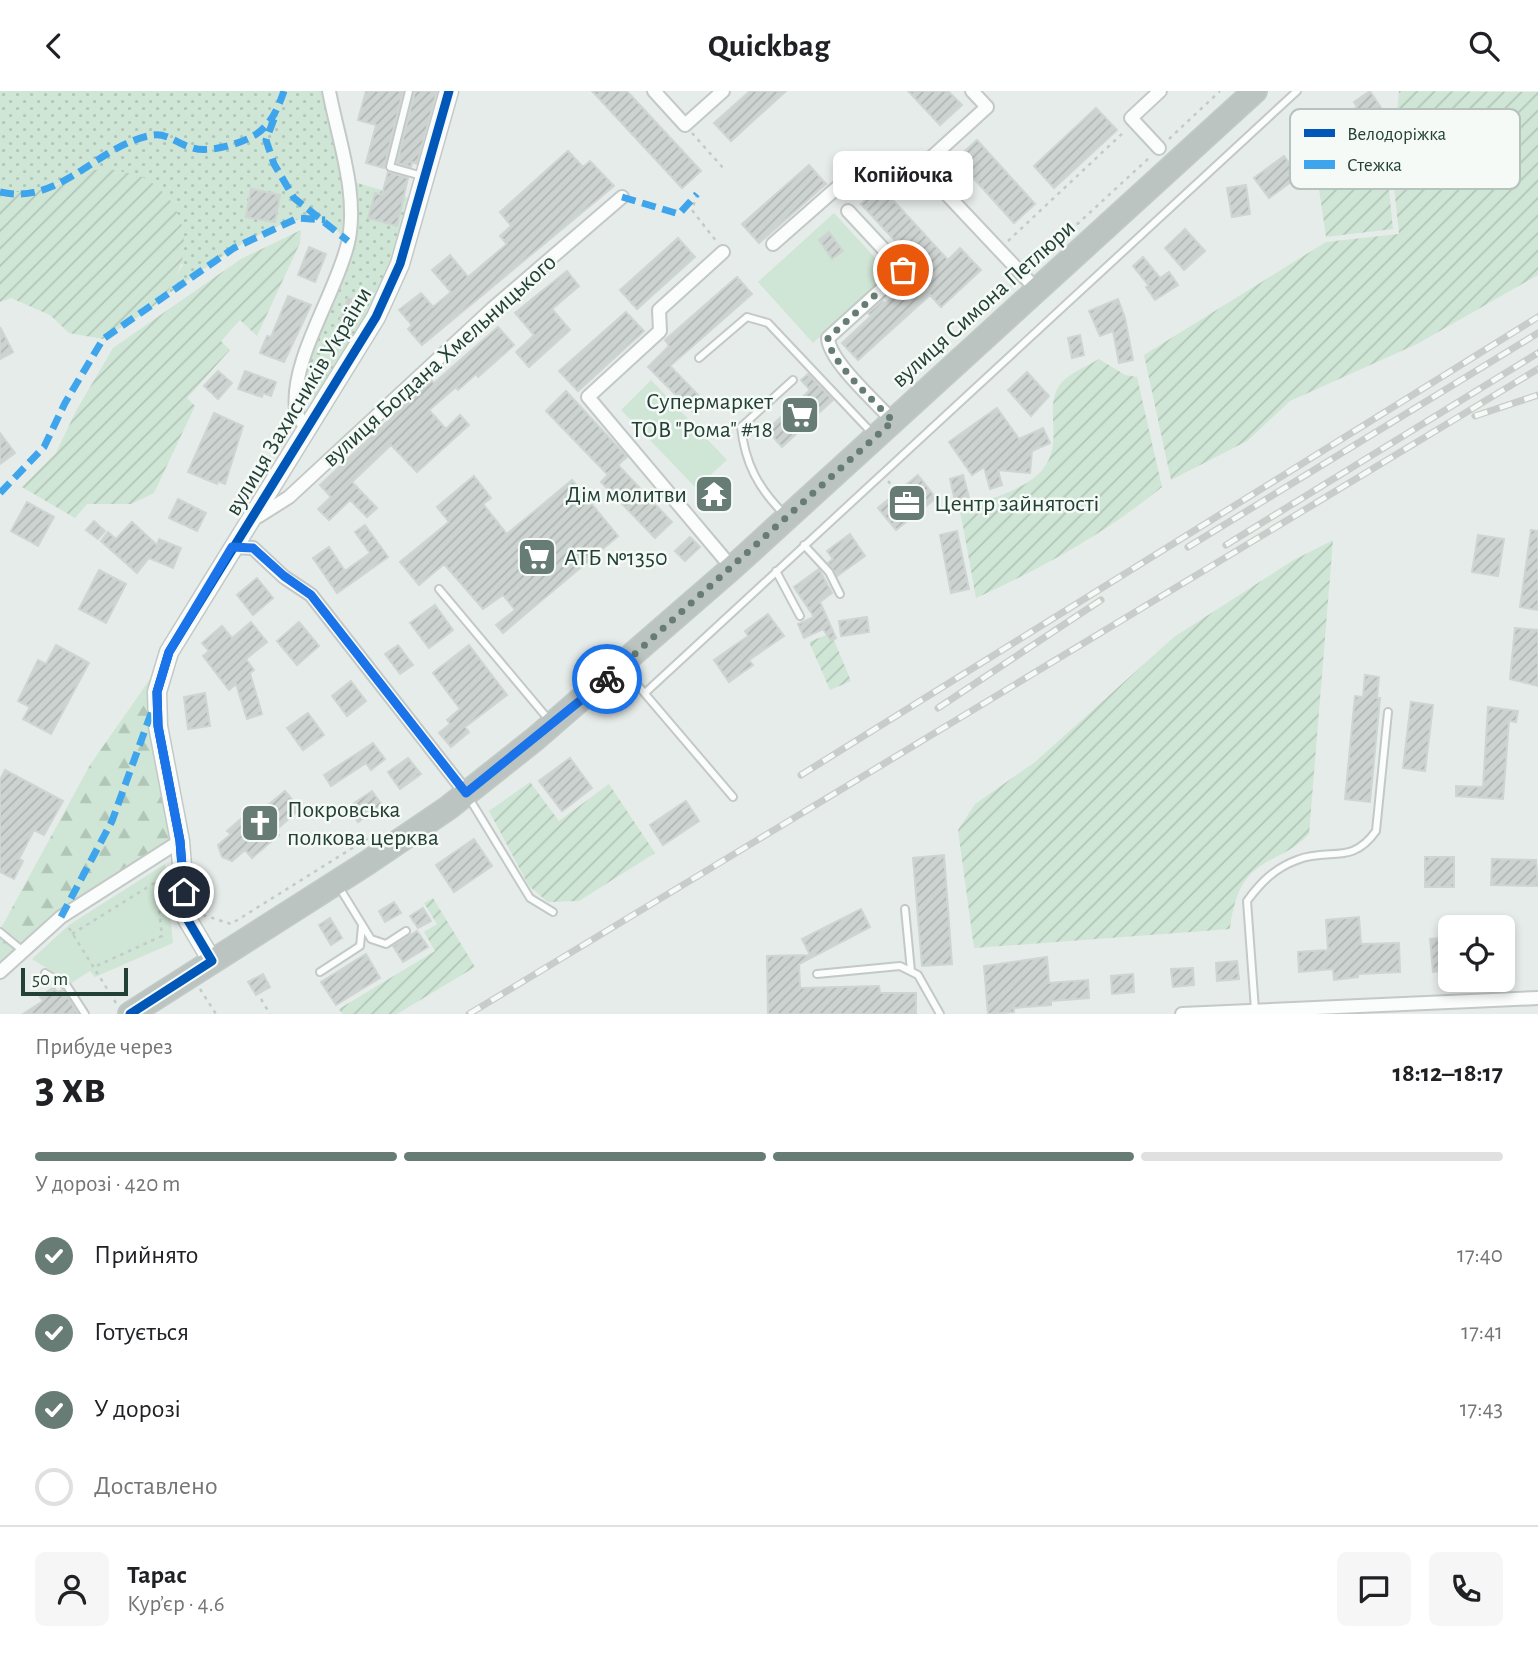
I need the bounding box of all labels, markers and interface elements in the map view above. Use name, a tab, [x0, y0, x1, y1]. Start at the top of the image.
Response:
icon: back	[35, 27, 73, 65]
icon: search	[1465, 27, 1503, 65]
text: Quickbag	[708, 30, 830, 62]
legend	[1290, 109, 1520, 189]
text: Велодоріжка	[1347, 125, 1447, 144]
callout: Копійочка	[833, 151, 973, 200]
text: Стежка	[1347, 156, 1402, 175]
text: Копійочка	[853, 164, 953, 187]
street label: вулиця Симона Петлюри	[887, 215, 1080, 392]
pin	[873, 240, 933, 300]
street label: вулиця Богдана Хмельницького	[318, 250, 561, 472]
icon: bag	[884, 251, 922, 289]
street label: вулиця Захисників України	[221, 283, 377, 520]
place label: Супермаркет ТОВ "Рома" #18	[631, 390, 773, 442]
supermarket icon: Супермаркет ТОВ "Рома" #18	[779, 394, 821, 436]
temple icon: Дім молитви	[693, 473, 735, 515]
office icon: Центр зайнятості	[886, 482, 928, 524]
place label: Дім молитви	[566, 483, 687, 507]
place label: Центр зайнятості	[934, 492, 1099, 516]
supermarket icon: АТБ №1350	[516, 536, 558, 578]
place label: АТБ №1350	[564, 546, 668, 570]
courier	[572, 644, 642, 714]
icon: bike	[588, 660, 626, 698]
place label: Покровська полкова церква	[287, 798, 439, 850]
church icon: Покровська полкова церква	[239, 802, 281, 844]
pin	[154, 862, 214, 922]
icon: home	[165, 873, 203, 911]
map controls	[1438, 915, 1515, 992]
button: locate	[1438, 915, 1515, 992]
scale bar	[21, 965, 128, 997]
text: 50 m	[32, 970, 68, 989]
text: Прибуде через	[35, 1036, 173, 1059]
text: 18:12–18:17	[1393, 1060, 1503, 1086]
text: 3 хв	[35, 1065, 106, 1111]
text: У дорозі · 420 m	[35, 1173, 180, 1196]
icon: check	[35, 1237, 73, 1275]
text: Прийнято	[94, 1242, 198, 1268]
text: 17:40	[1457, 1244, 1503, 1267]
icon: check	[35, 1314, 73, 1352]
text: Готується	[94, 1319, 189, 1345]
text: 17:41	[1461, 1321, 1503, 1344]
icon: check	[35, 1391, 73, 1429]
text: У дорозі	[94, 1396, 181, 1422]
text: 17:43	[1460, 1398, 1503, 1421]
text: Доставлено	[94, 1473, 218, 1499]
button: person	[35, 1552, 109, 1626]
button: chat	[1337, 1552, 1411, 1626]
button: phone	[1429, 1552, 1503, 1626]
text: Тарас	[127, 1562, 187, 1588]
text: Кур’єр · 4.6	[127, 1593, 225, 1616]

